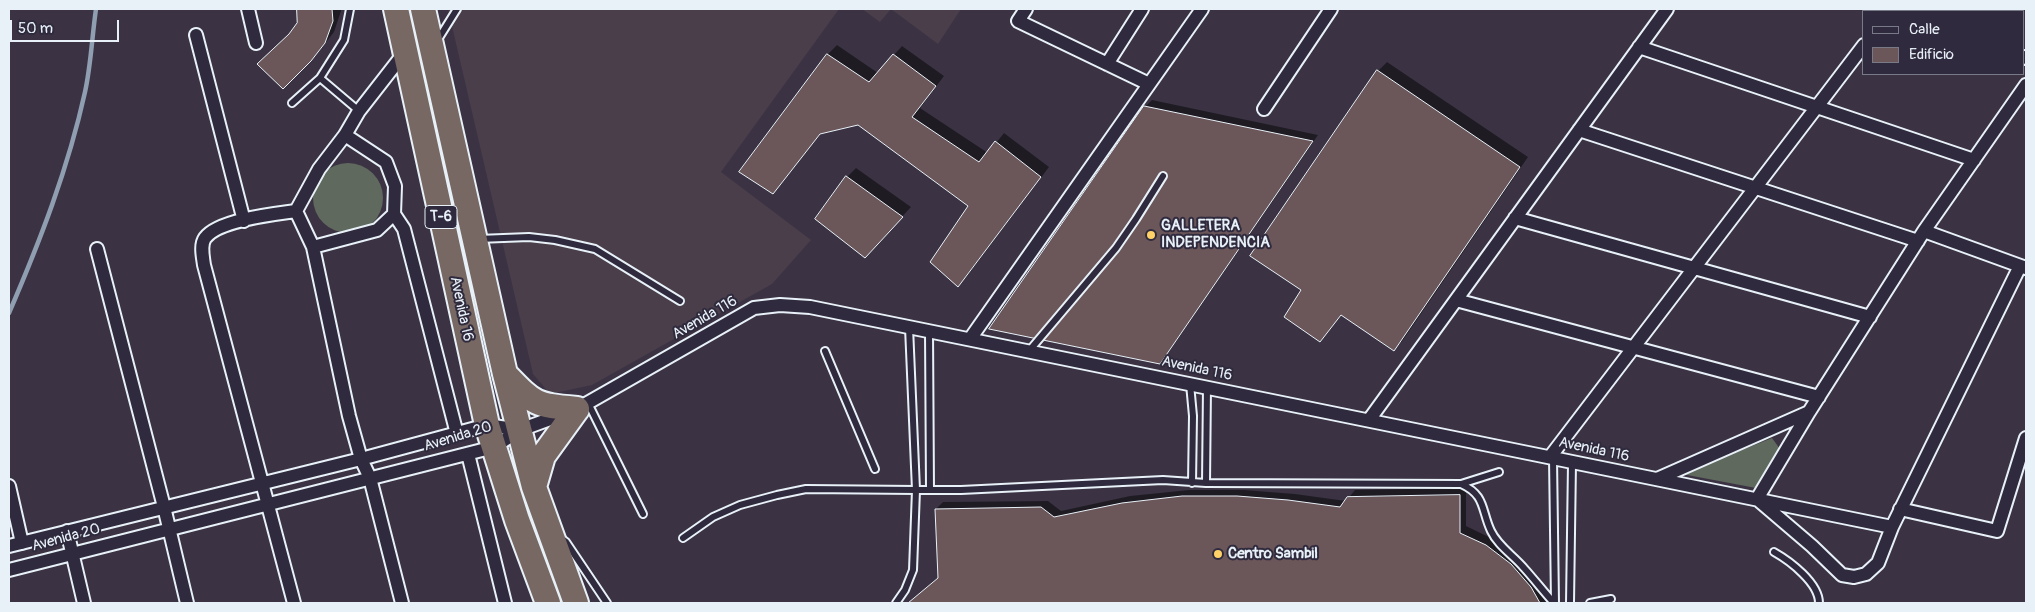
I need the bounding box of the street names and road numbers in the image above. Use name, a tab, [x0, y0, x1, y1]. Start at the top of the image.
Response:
road number: T-6	[425, 206, 457, 228]
street label: Avenida 16	[445, 275, 477, 343]
street label: Avenida 116	[669, 292, 741, 344]
street label: Avenida 116	[1160, 353, 1234, 385]
street label: Avenida 20	[422, 418, 494, 456]
street label: Avenida 116	[1557, 434, 1631, 466]
street label: Avenida 20	[30, 520, 102, 556]

